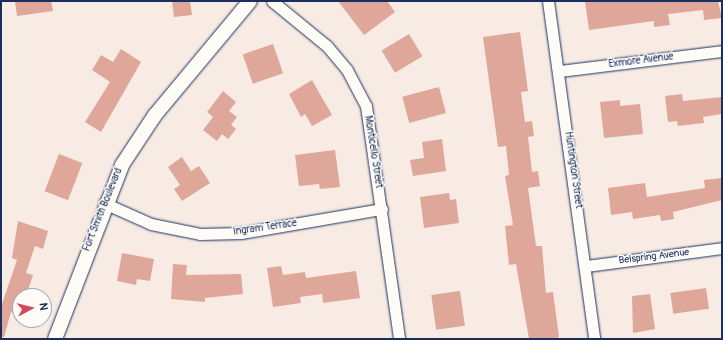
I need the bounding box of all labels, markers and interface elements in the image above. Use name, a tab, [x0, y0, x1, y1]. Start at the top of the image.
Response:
street label: Exmore Avenue	[608, 51, 674, 71]
street label: Monticello Street	[361, 115, 385, 189]
street label: Huntington Street	[562, 131, 584, 209]
street label: Fort Smith Boulevard	[81, 167, 125, 253]
street label: Ingram Terrace	[232, 218, 298, 238]
street label: Belspring Avenue	[618, 247, 690, 267]
north arrow	[12, 288, 52, 328]
text: N	[37, 302, 50, 311]

